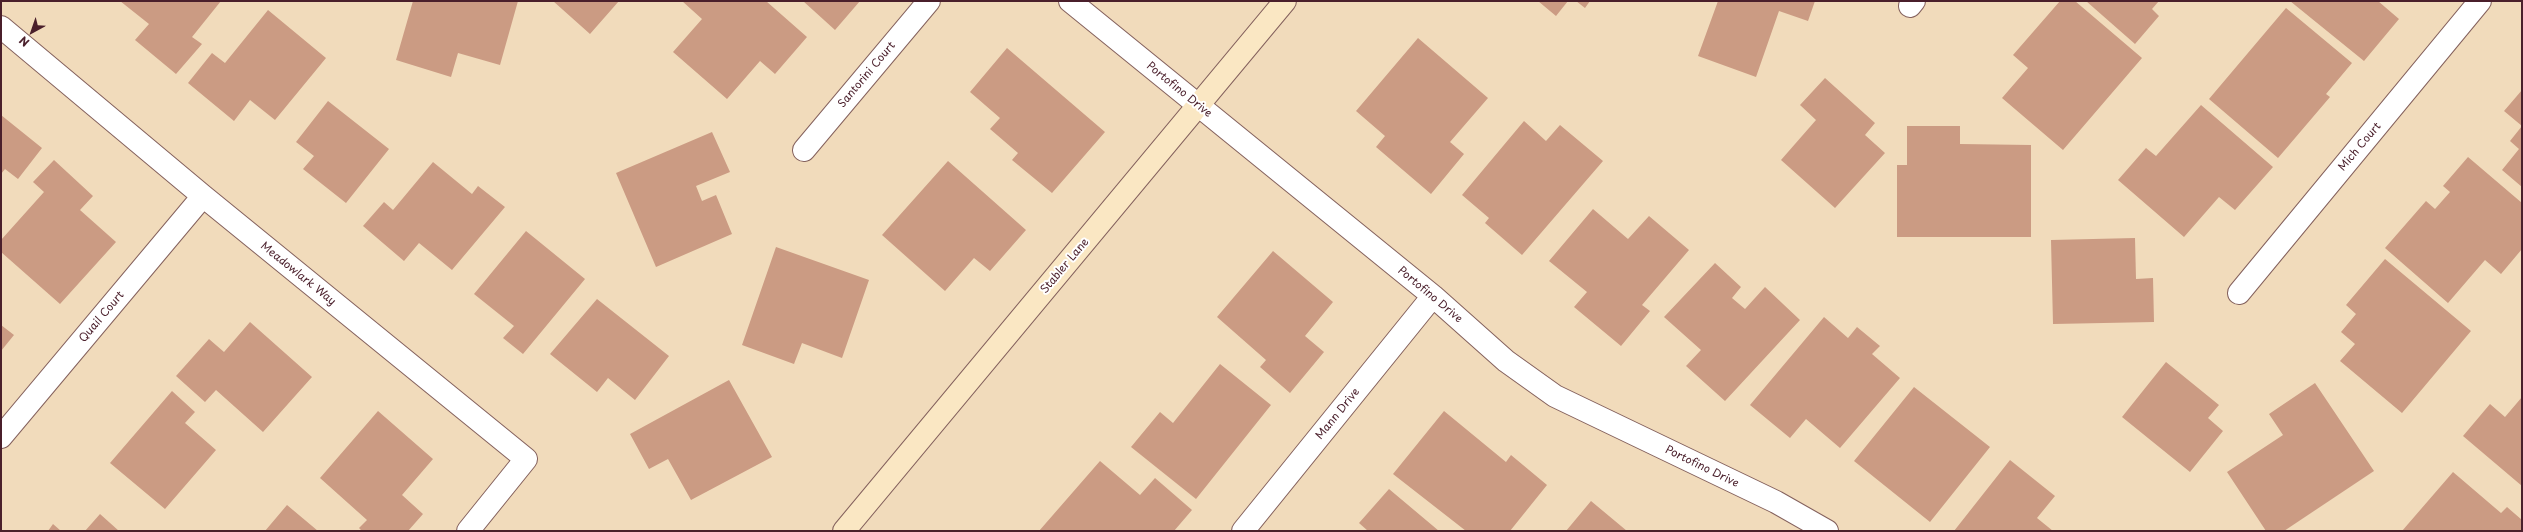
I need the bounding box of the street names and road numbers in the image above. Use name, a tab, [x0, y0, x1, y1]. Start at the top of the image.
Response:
street label: Santorini Court	[836, 39, 898, 111]
street label: Portofino Drive	[1144, 60, 1214, 120]
street label: Mich Court	[2336, 120, 2384, 174]
street label: Stabler Lane	[1038, 236, 1092, 296]
street label: Meadowlark Way	[258, 240, 338, 308]
street label: Portofino Drive	[1395, 264, 1465, 326]
street label: Quail Court	[77, 289, 127, 345]
street label: Mann Drive	[1313, 386, 1363, 442]
street label: Portofino Drive	[1663, 443, 1741, 491]

